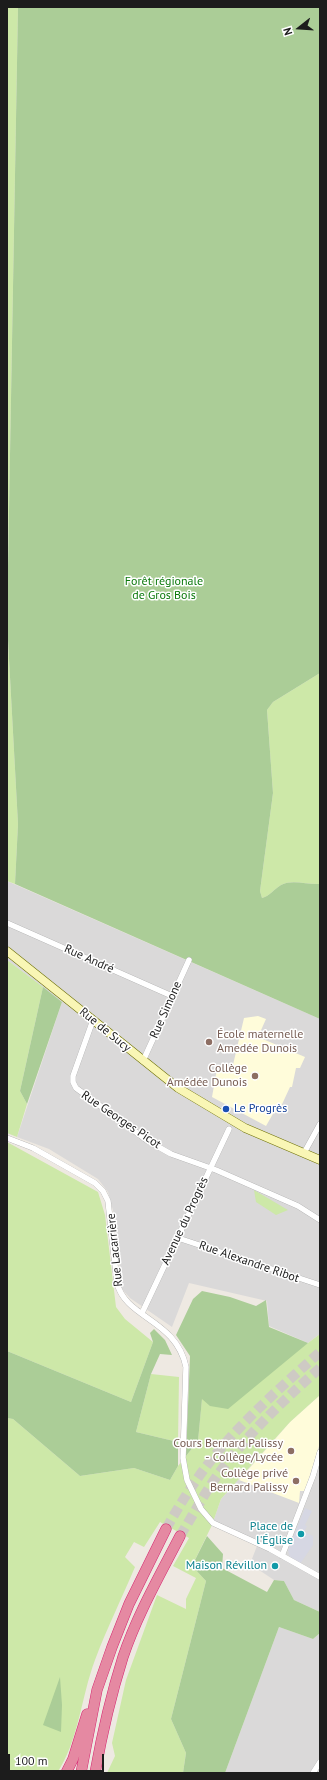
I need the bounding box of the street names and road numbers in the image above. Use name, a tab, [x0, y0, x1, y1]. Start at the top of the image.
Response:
street label: Rue André	[62, 942, 116, 976]
street label: Rue Simone	[147, 979, 185, 1041]
street label: Rue de Sucy	[76, 1005, 134, 1055]
street label: Rue Georges Picot	[78, 1088, 164, 1152]
street label: Avenue du Progrès	[158, 1175, 212, 1267]
street label: Rue Lacarrière	[104, 1213, 126, 1287]
street label: Rue Alexandre Ribot	[197, 1238, 301, 1286]

